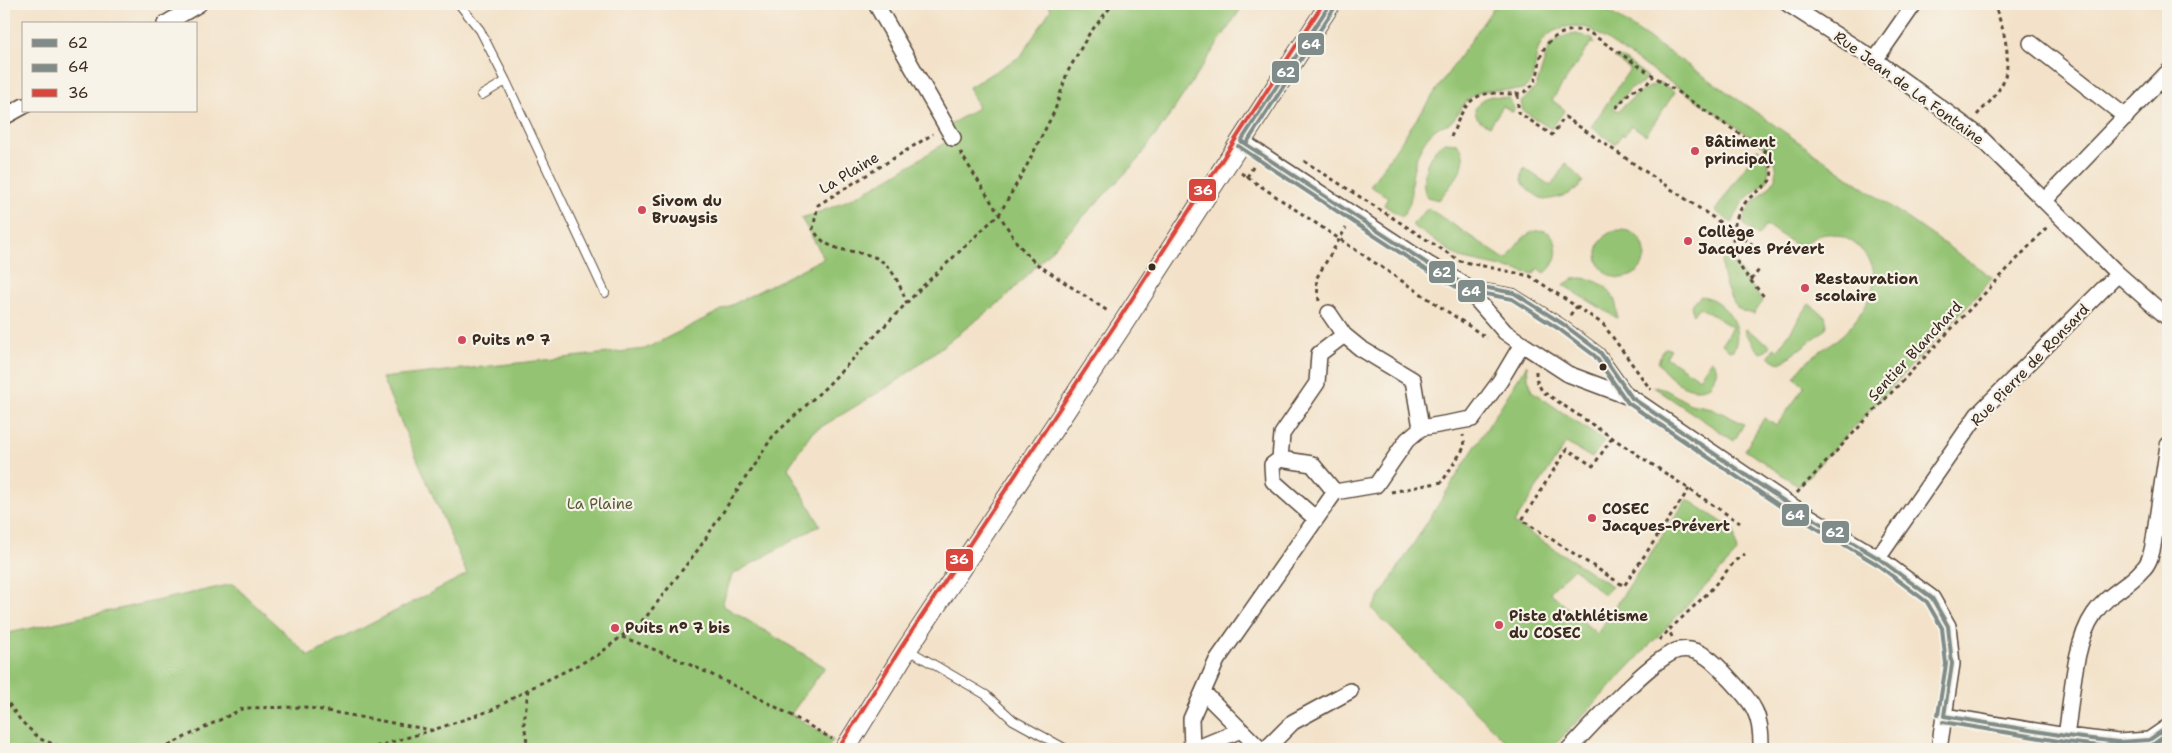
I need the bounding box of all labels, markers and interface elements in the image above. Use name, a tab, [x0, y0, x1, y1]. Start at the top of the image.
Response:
legend	[22, 22, 198, 112]
street label: Rue Jean de La Fontaine	[1830, 27, 1988, 149]
line badge: 64	[1297, 32, 1325, 56]
text: 62	[68, 33, 88, 53]
text: 64	[1301, 35, 1321, 53]
text: 64	[68, 57, 88, 77]
line badge: 62	[1271, 60, 1300, 84]
text: 62	[1276, 63, 1296, 81]
text: 36	[68, 83, 89, 103]
place label: Bâtiment principal	[1705, 132, 1776, 169]
marker: Bâtiment principal	[1689, 145, 1701, 157]
street label: La Plaine	[815, 147, 883, 199]
line badge: 36	[1188, 178, 1217, 202]
text: 36	[1193, 181, 1213, 199]
place label: Sivom du Bruaysis	[652, 191, 722, 228]
marker: Sivom du Bruaysis	[636, 204, 648, 216]
place label: Collège Jacques Prévert	[1698, 222, 1825, 259]
marker: Collège Jacques Prévert	[1682, 235, 1694, 247]
line badge: 62	[1428, 260, 1456, 284]
unlabelled marker	[1147, 262, 1157, 272]
text: 62	[1432, 263, 1452, 281]
place label: Restauration scolaire	[1815, 269, 1918, 306]
line badge: 64	[1457, 279, 1486, 303]
text: 64	[1461, 282, 1481, 300]
marker: Restauration scolaire	[1799, 282, 1811, 294]
street label: Sentier Blanchard	[1863, 296, 1967, 405]
street label: Rue Pierre de Ronsard	[1966, 299, 2094, 431]
place label: Puits n° 7	[472, 330, 551, 350]
marker: Puits n° 7	[456, 334, 468, 346]
unlabelled marker	[1598, 362, 1608, 372]
park label: La Plaine	[567, 494, 633, 514]
place label: COSEC Jacques-Prévert	[1602, 499, 1730, 536]
line badge: 64	[1781, 503, 1810, 527]
text: 64	[1785, 506, 1805, 524]
marker: COSEC Jacques-Prévert	[1586, 512, 1598, 524]
line badge: 62	[1821, 520, 1850, 544]
text: 62	[1825, 523, 1845, 541]
line badge: 36	[945, 548, 974, 572]
text: 36	[949, 550, 969, 568]
place label: Piste d'athlétisme du COSEC	[1509, 606, 1648, 643]
place label: Puits n° 7 bis	[625, 618, 730, 638]
marker: Piste d'athlétisme du COSEC	[1493, 619, 1505, 631]
marker: Puits n° 7 bis	[609, 622, 621, 634]

